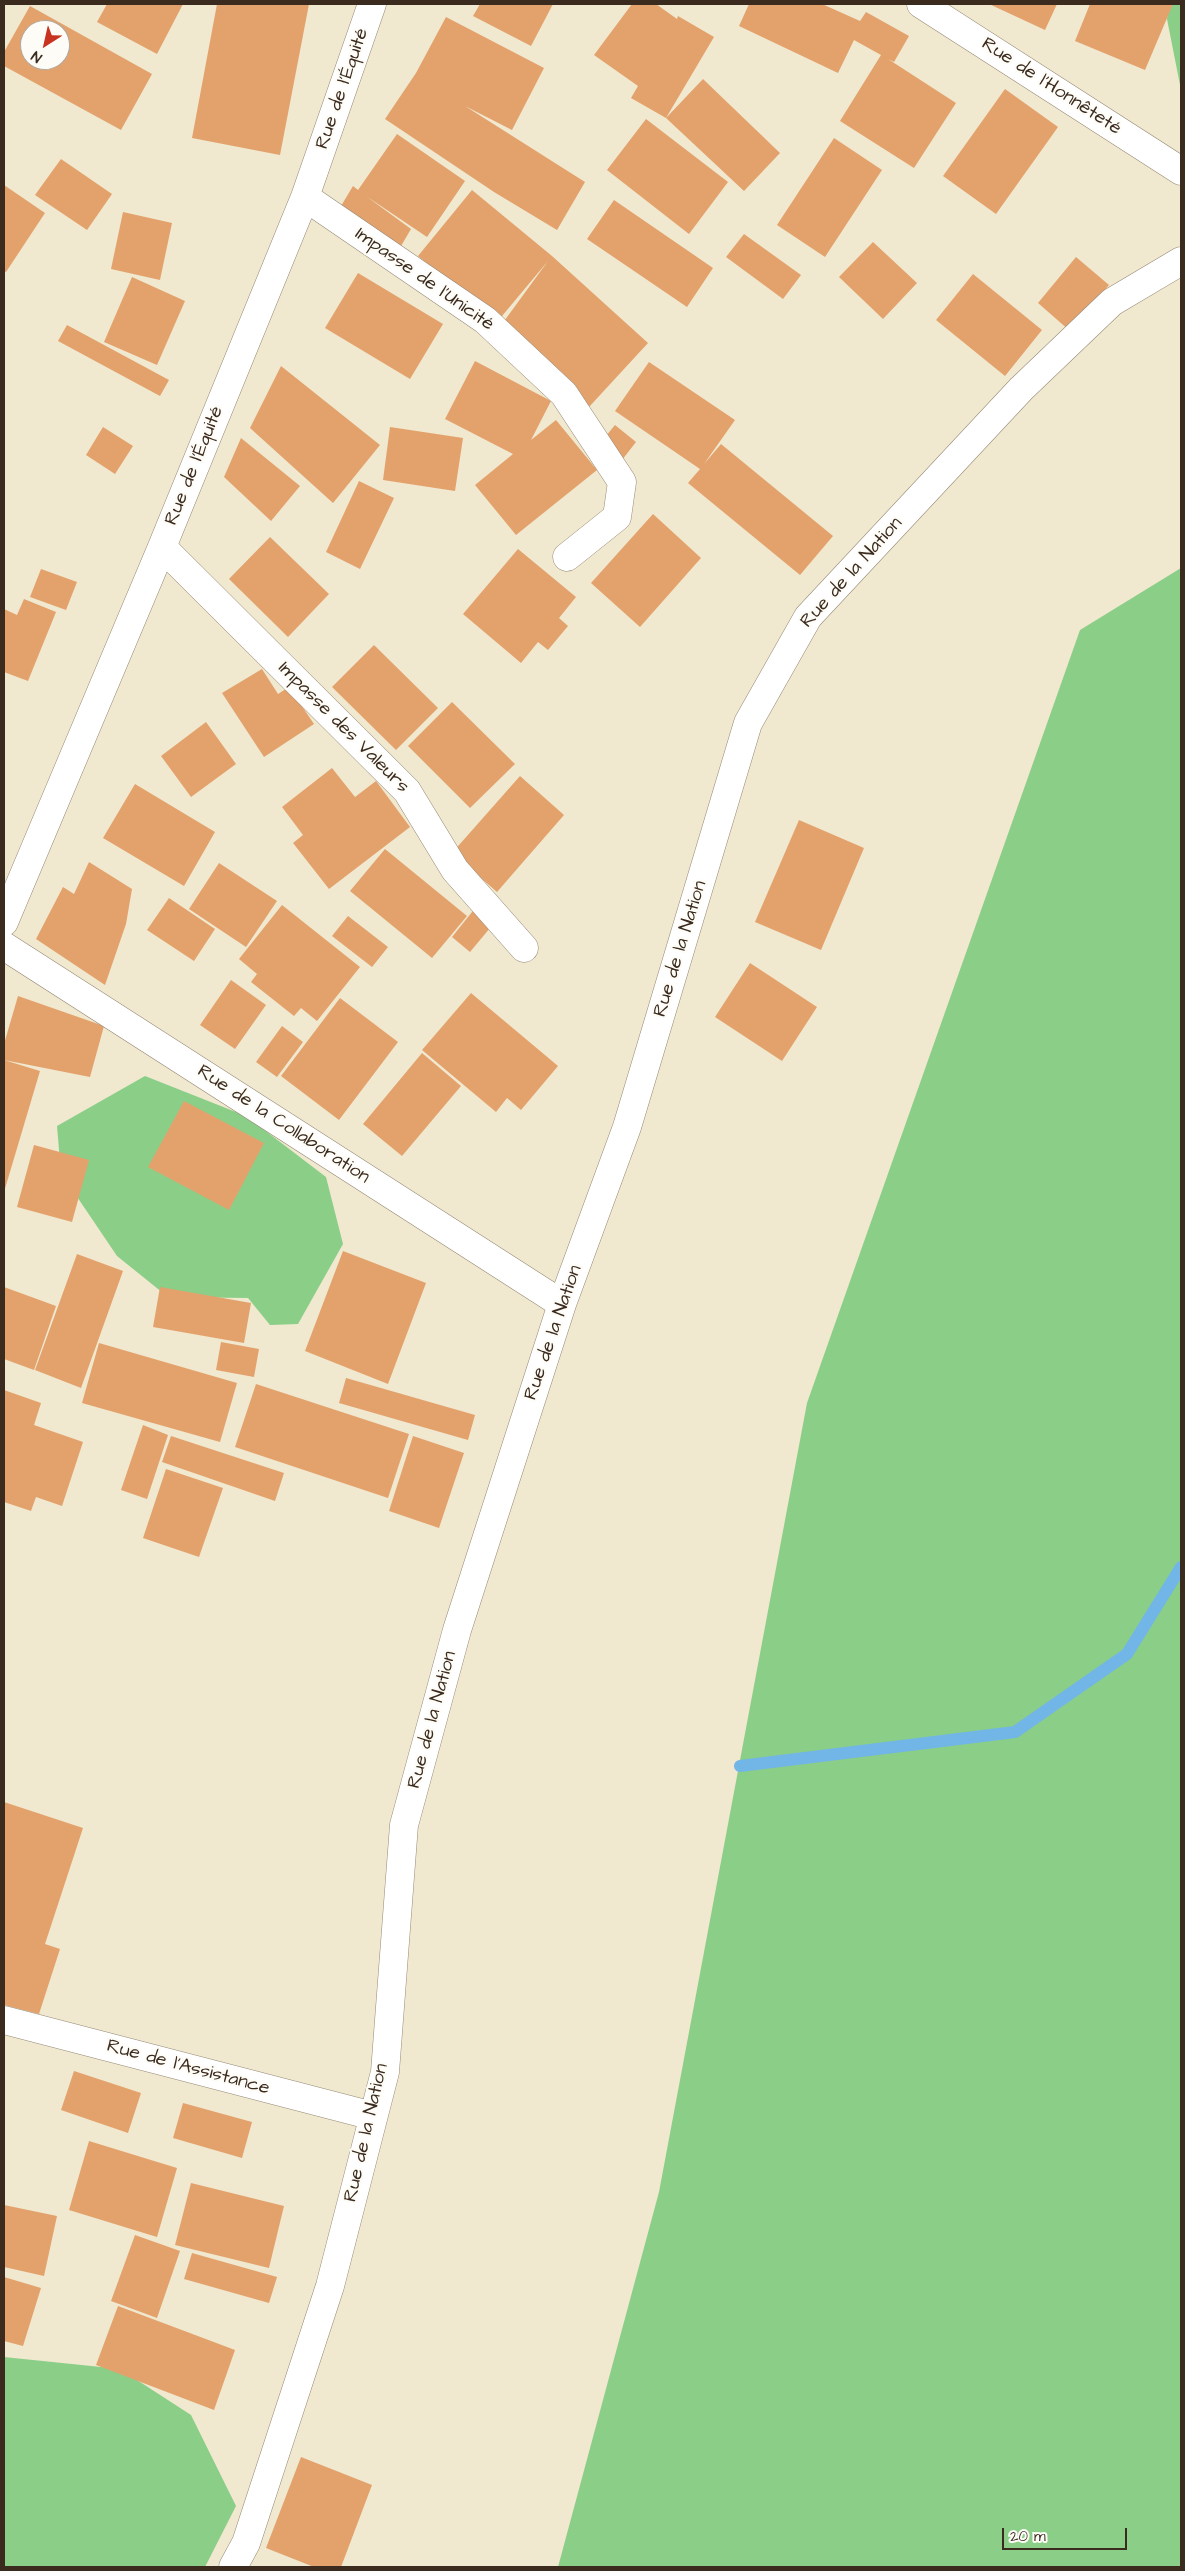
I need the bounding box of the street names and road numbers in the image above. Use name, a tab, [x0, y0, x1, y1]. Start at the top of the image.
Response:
street label: Rue de l'Équité	[312, 26, 374, 152]
street label: Rue de l'Honnêteté	[977, 33, 1125, 141]
street label: Impasse de l'Unicité	[350, 223, 498, 337]
street label: Rue de l'Équité	[161, 403, 229, 529]
street label: Rue de la Nation	[796, 513, 908, 633]
street label: Impasse des Valeurs	[273, 658, 413, 798]
street label: Rue de la Nation	[649, 878, 713, 1020]
street label: Rue de la Collaboration	[193, 1061, 373, 1189]
street label: Rue de la Nation	[520, 1262, 588, 1404]
street label: Rue de la Nation	[404, 1649, 462, 1791]
street label: Rue de l'Assistance	[104, 2035, 272, 2101]
street label: Rue de la Nation	[340, 2062, 394, 2204]

